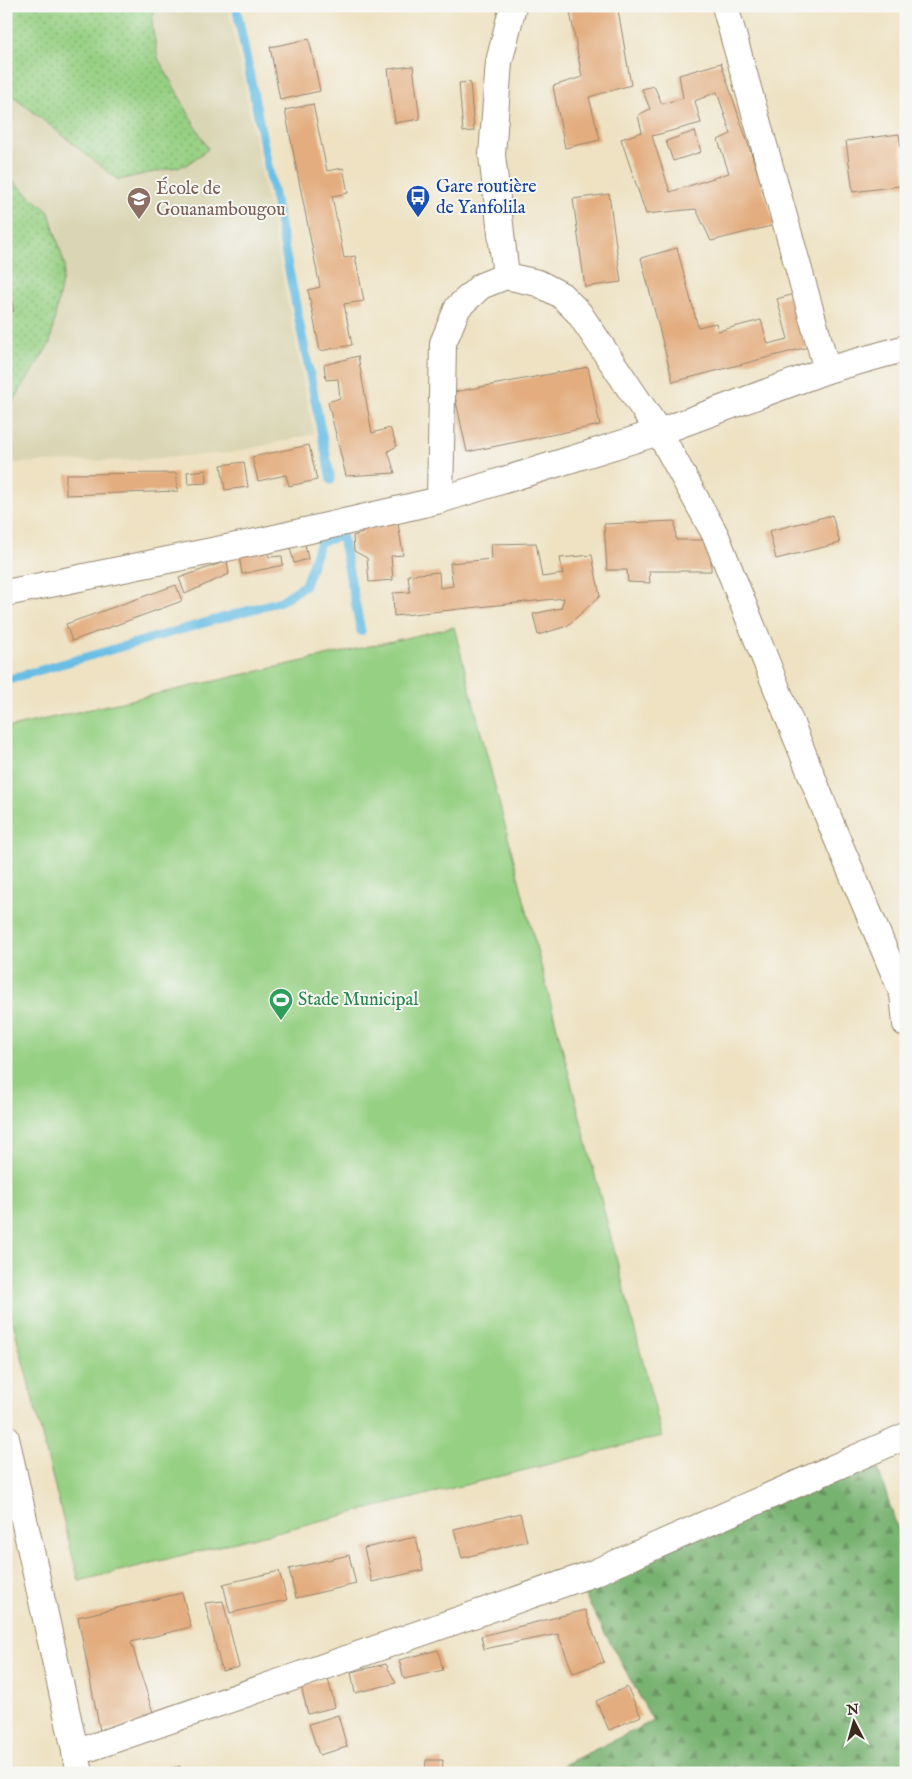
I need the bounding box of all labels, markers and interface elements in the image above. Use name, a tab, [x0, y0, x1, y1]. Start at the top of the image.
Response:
place label: École de Gouanambougou	[156, 176, 286, 222]
place label: Gare routière de Yanfolila	[436, 176, 537, 220]
bus stop icon: Gare routière de Yanfolila	[405, 184, 431, 218]
school or university icon: École de Gouanambougou	[126, 186, 152, 220]
sports icon: Stade Municipal	[268, 987, 294, 1021]
place label: Stade Municipal	[298, 989, 418, 1012]
north arrow	[830, 1696, 880, 1746]
text: N	[845, 1700, 860, 1720]

